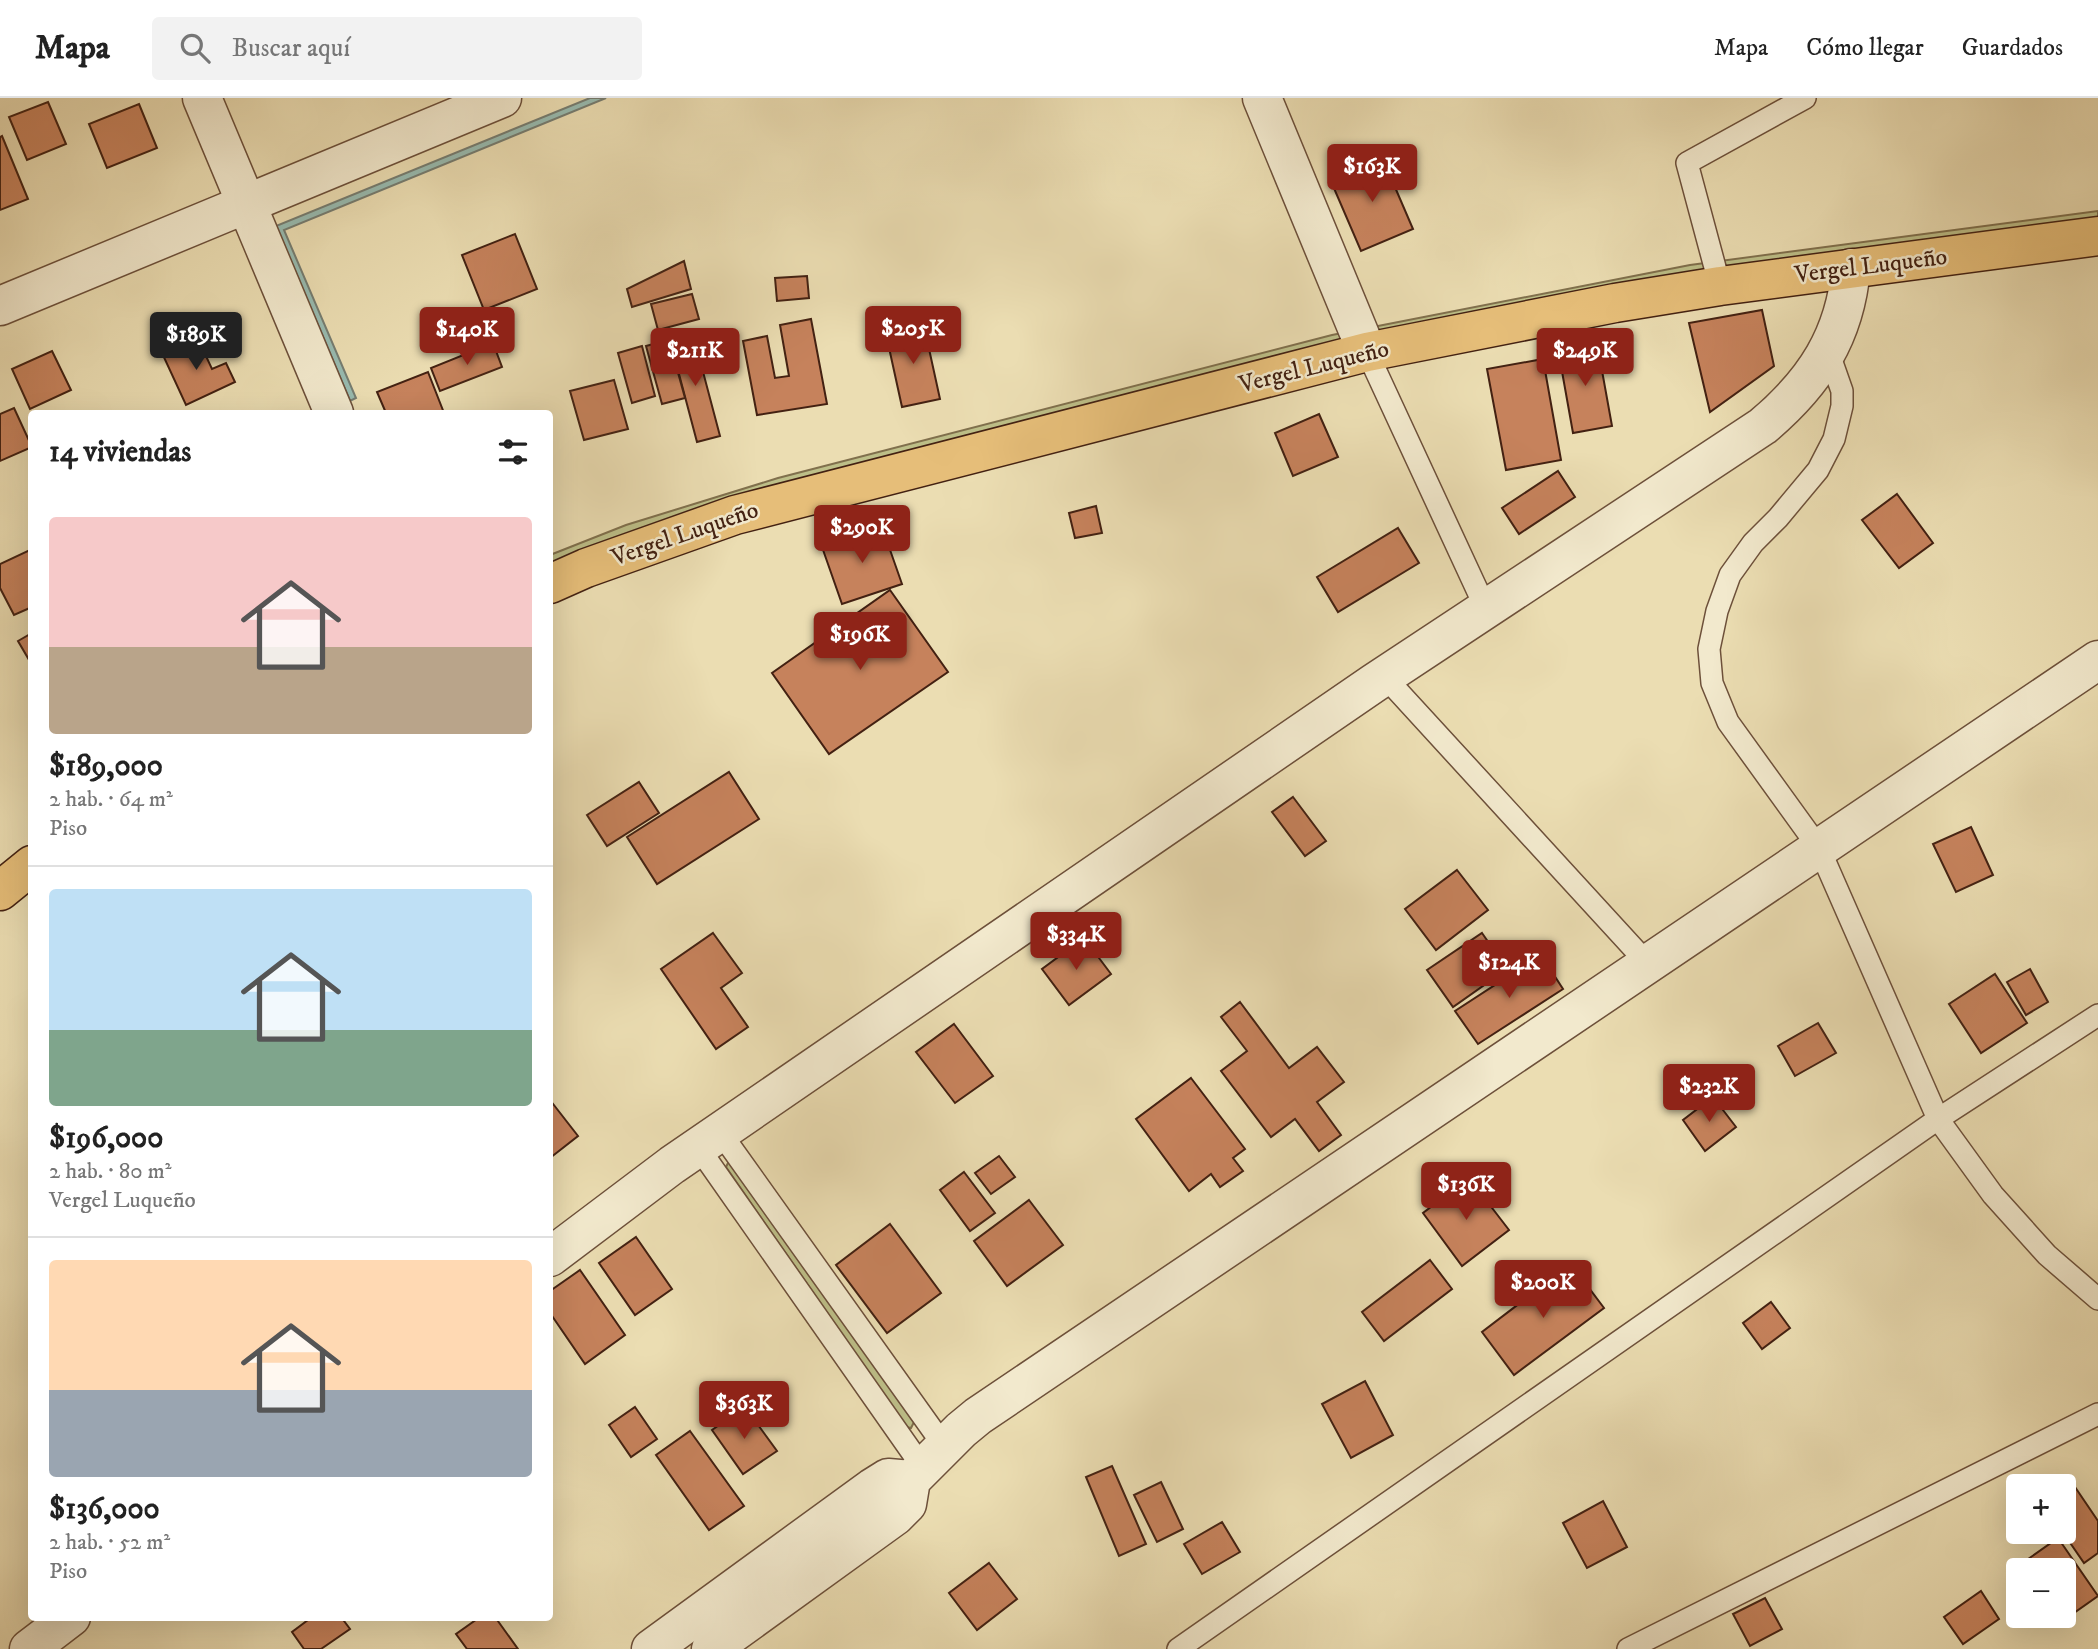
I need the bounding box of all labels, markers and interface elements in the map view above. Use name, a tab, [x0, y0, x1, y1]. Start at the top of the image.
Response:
search box	[152, 17, 642, 80]
text: Mapa	[35, 28, 110, 69]
icon: search	[176, 29, 214, 67]
text: Buscar aquí	[232, 32, 350, 65]
text: Mapa	[1714, 33, 1768, 63]
text: Cómo llegar	[1806, 33, 1924, 63]
text: Guardados	[1962, 33, 2063, 63]
pin: $163K	[1323, 144, 1421, 204]
text: $163K	[1343, 152, 1401, 181]
street label: Vergel Luqueño	[1792, 242, 1949, 290]
pin: $205K	[864, 306, 962, 366]
pin: $140K	[418, 308, 516, 367]
pin: $189K	[147, 313, 245, 372]
text: $205K	[881, 314, 945, 343]
text: $140K	[436, 315, 498, 344]
text: $189K	[166, 320, 226, 349]
pin: $211K	[646, 328, 744, 388]
pin: $249K	[1536, 328, 1634, 388]
street label: Vergel Luqueño	[1235, 334, 1392, 400]
text: $211K	[667, 336, 723, 365]
text: $249K	[1553, 336, 1617, 365]
icon: filters	[494, 433, 532, 471]
text: 14 viviendas	[49, 434, 191, 471]
street label: Vergel Luqueño	[607, 495, 762, 573]
pin: $290K	[813, 505, 911, 565]
text: $290K	[830, 513, 894, 542]
icon: home	[228, 562, 354, 688]
pin: $196K	[811, 612, 909, 672]
text: $196K	[830, 620, 890, 649]
text: $189,000	[49, 748, 163, 785]
text: 2 hab. · 64 m²	[49, 785, 173, 814]
text: Piso	[49, 814, 87, 843]
pin: $334K	[1027, 912, 1125, 972]
text: $334K	[1046, 920, 1106, 949]
icon: home	[228, 934, 354, 1060]
pin: $124K	[1460, 940, 1558, 1000]
text: $124K	[1478, 948, 1540, 977]
pin: $232K	[1660, 1065, 1758, 1124]
text: $232K	[1679, 1072, 1739, 1101]
text: $196,000	[49, 1120, 163, 1157]
text: 2 hab. · 80 m²	[49, 1157, 172, 1186]
pin: $136K	[1417, 1162, 1515, 1222]
text: $136K	[1437, 1170, 1495, 1199]
text: Vergel Luqueño	[49, 1186, 196, 1215]
pin: $200K	[1494, 1260, 1592, 1320]
text: $200K	[1511, 1268, 1575, 1297]
icon: home	[228, 1305, 354, 1431]
pin: $363K	[695, 1382, 793, 1441]
text: $363K	[715, 1389, 773, 1418]
map controls	[2006, 1474, 2076, 1628]
button: +	[2006, 1474, 2076, 1544]
text: $136,000	[49, 1491, 160, 1528]
text: 2 hab. · 52 m²	[49, 1528, 170, 1557]
text: Piso	[49, 1557, 87, 1586]
button: −	[2006, 1558, 2076, 1628]

